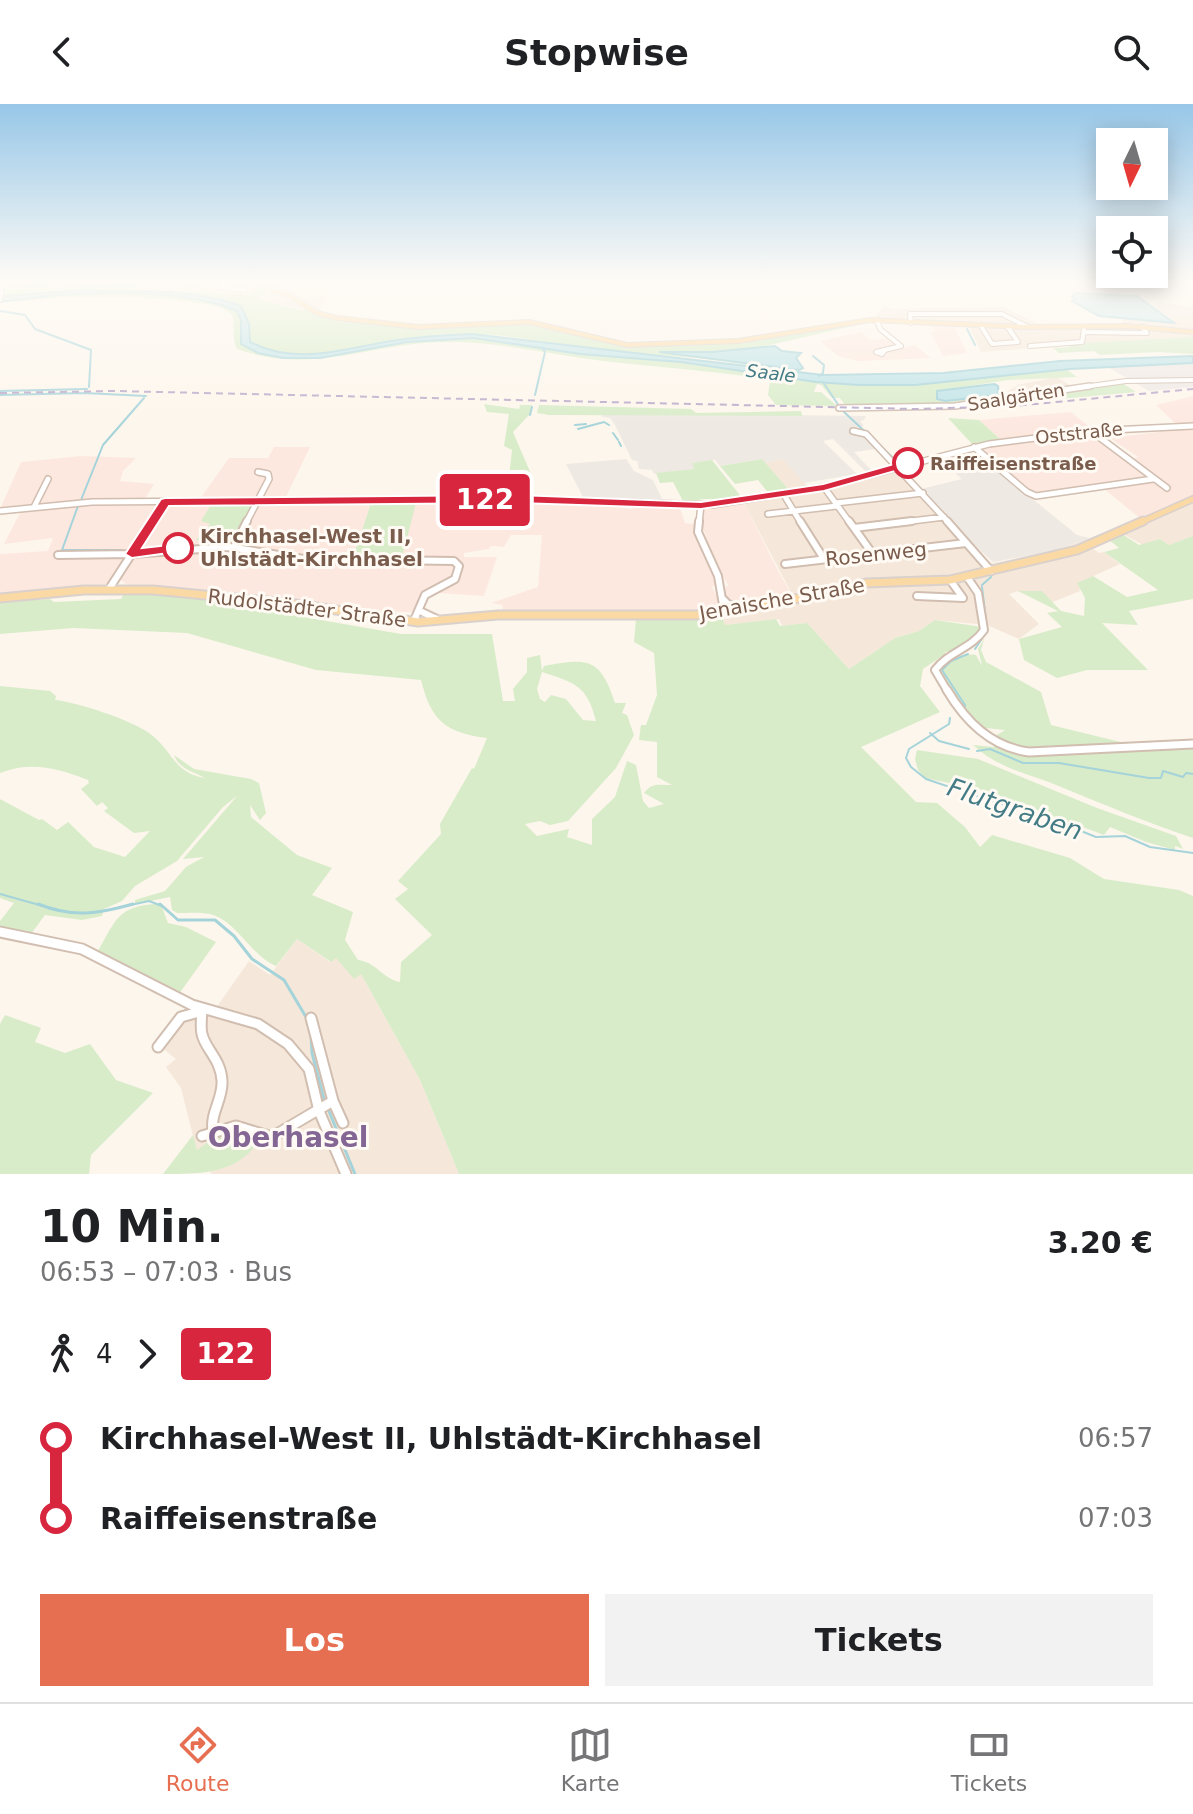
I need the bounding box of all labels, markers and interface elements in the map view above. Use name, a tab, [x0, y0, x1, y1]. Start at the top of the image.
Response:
icon: back	[40, 30, 84, 74]
icon: search	[1109, 30, 1153, 74]
text: Stopwise	[504, 32, 689, 73]
north arrow	[1096, 128, 1168, 200]
map controls	[1096, 128, 1168, 288]
button: locate	[1096, 216, 1168, 288]
water label: Saale	[745, 360, 797, 386]
street label: Saalgärten	[966, 379, 1066, 415]
street label: Oststraße	[1034, 418, 1124, 448]
marker: Raiffeisenstraße	[893, 448, 923, 478]
place label: Raiffeisenstraße	[930, 453, 1096, 474]
line badge: 122	[439, 474, 531, 526]
text: 122	[456, 483, 514, 516]
place label: Kirchhasel-West II, Uhlstädt-Kirchhasel	[200, 524, 423, 571]
marker: Kirchhasel-West II, Uhlstädt-Kirchhasel	[163, 533, 193, 563]
street label: Rosenweg	[824, 537, 928, 571]
street label: Jenaische Straße	[696, 573, 866, 626]
street label: Rudolstädter Straße	[206, 584, 408, 632]
water label: Flutgraben	[943, 772, 1087, 846]
district label: Oberhasel	[208, 1121, 368, 1154]
text: 10 Min.	[40, 1201, 223, 1252]
text: 3.20 €	[1048, 1225, 1153, 1260]
text: 06:53 – 07:03 · Bus	[40, 1257, 292, 1287]
icon: walk	[40, 1332, 84, 1376]
icon: forward	[125, 1332, 169, 1376]
text: 122	[197, 1337, 255, 1370]
text: 4	[96, 1339, 113, 1369]
text: Kirchhasel-West II, Uhlstädt-Kirchhasel	[100, 1421, 762, 1456]
text: 06:57	[1078, 1423, 1153, 1453]
text: Raiffeisenstraße	[100, 1501, 377, 1536]
text: 07:03	[1078, 1503, 1153, 1533]
button: Los	[40, 1594, 589, 1686]
button: Tickets	[605, 1594, 1153, 1686]
tab: Route	[166, 1723, 230, 1796]
tab: Karte	[561, 1723, 620, 1796]
tab: Tickets	[951, 1723, 1027, 1796]

